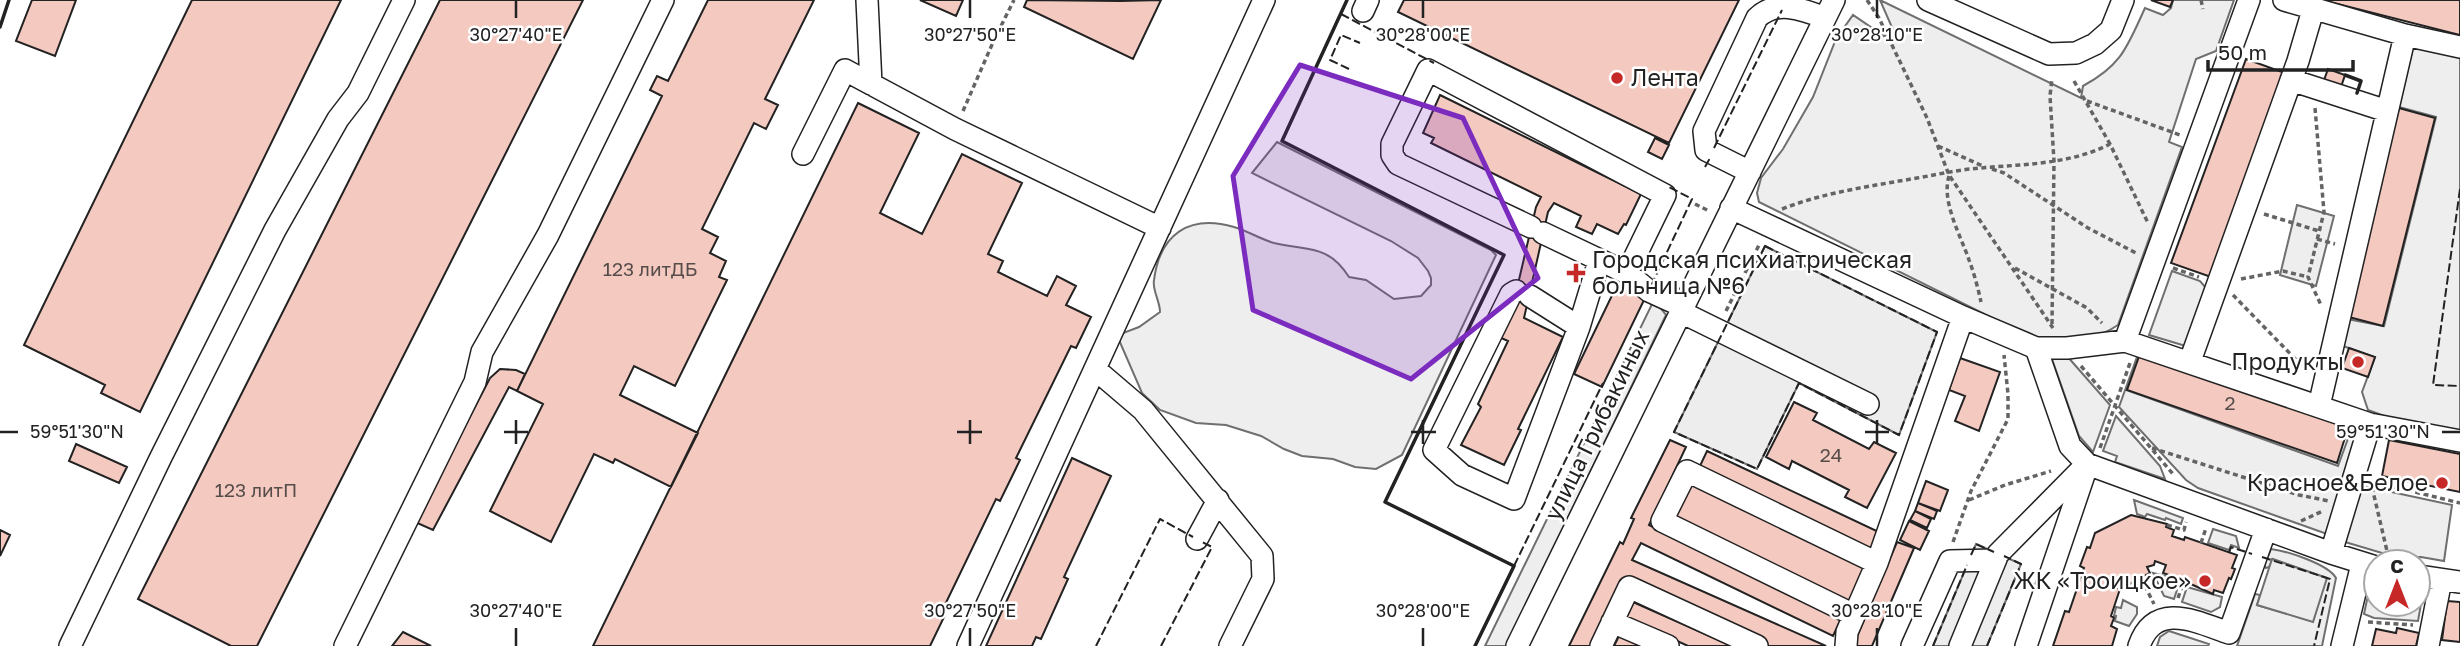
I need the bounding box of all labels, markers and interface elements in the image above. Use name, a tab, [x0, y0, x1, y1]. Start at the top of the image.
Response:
text: 30°27'40"E	[470, 23, 562, 45]
text: 30°27'50"E	[924, 23, 1016, 45]
text: 30°28'00"E	[1376, 23, 1470, 45]
text: 30°28'10"E	[1831, 23, 1923, 45]
scale bar	[2208, 28, 2353, 72]
text: 50 m	[2218, 39, 2267, 65]
place label: Лента	[1631, 63, 1699, 91]
marker: Лента	[1609, 70, 1625, 86]
place label: Городская психиатрическая больница №6	[1592, 245, 1912, 299]
house number: 123 литДБ	[603, 257, 697, 280]
marker: Городская психиатрическая больница №6	[1566, 263, 1586, 283]
street label: улица Грибакиных	[1538, 324, 1655, 525]
place label: Продукты	[2231, 347, 2344, 375]
marker: Продукты	[2350, 354, 2366, 370]
house number: 2	[2224, 391, 2236, 414]
text: 59°51'30"N	[30, 420, 124, 442]
text: 59°51'30"N	[2336, 420, 2430, 442]
house number: 24	[1820, 443, 1842, 466]
place label: Красное&Белое	[2247, 468, 2428, 496]
marker: Красное&Белое	[2434, 475, 2450, 491]
house number: 123 литП	[215, 478, 297, 501]
north arrow	[2362, 548, 2432, 618]
text: С	[2390, 554, 2404, 577]
place label: ЖК «Троицкое»	[2013, 566, 2191, 594]
marker: ЖК «Троицкое»	[2197, 573, 2213, 589]
text: 30°27'40"E	[470, 599, 562, 621]
text: 30°27'50"E	[924, 599, 1016, 621]
text: 30°28'00"E	[1376, 599, 1470, 621]
text: 30°28'10"E	[1831, 599, 1923, 621]

